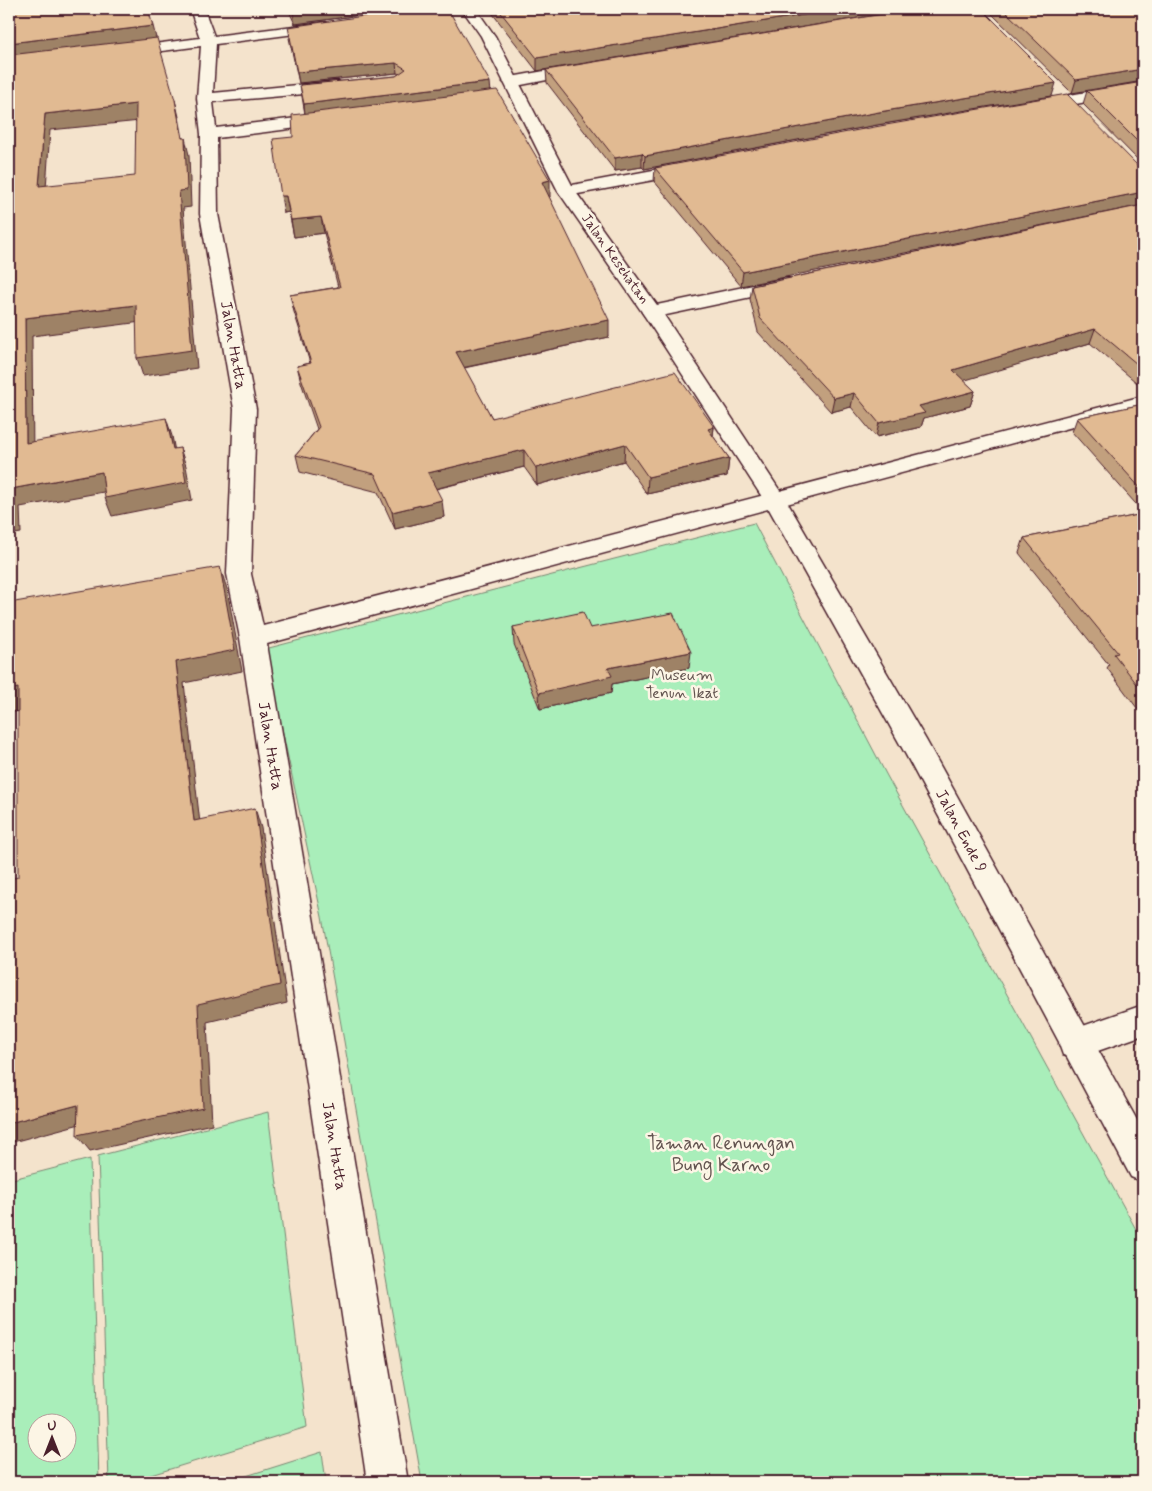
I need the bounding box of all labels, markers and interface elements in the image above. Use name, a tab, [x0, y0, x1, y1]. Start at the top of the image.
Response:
street label: Jalan Kesehatan	[577, 210, 653, 308]
street label: Jalan Hatta	[215, 299, 251, 391]
park label: Museum Tenun Ikat	[646, 665, 718, 704]
street label: Jalan Hatta	[253, 700, 287, 792]
street label: Jalan Ende 9	[930, 786, 992, 876]
street label: Jalan Hatta	[317, 1100, 351, 1192]
park label: Taman Renungan Bung Karno	[647, 1131, 795, 1180]
north arrow	[28, 1414, 78, 1464]
text: U	[47, 1417, 57, 1435]

